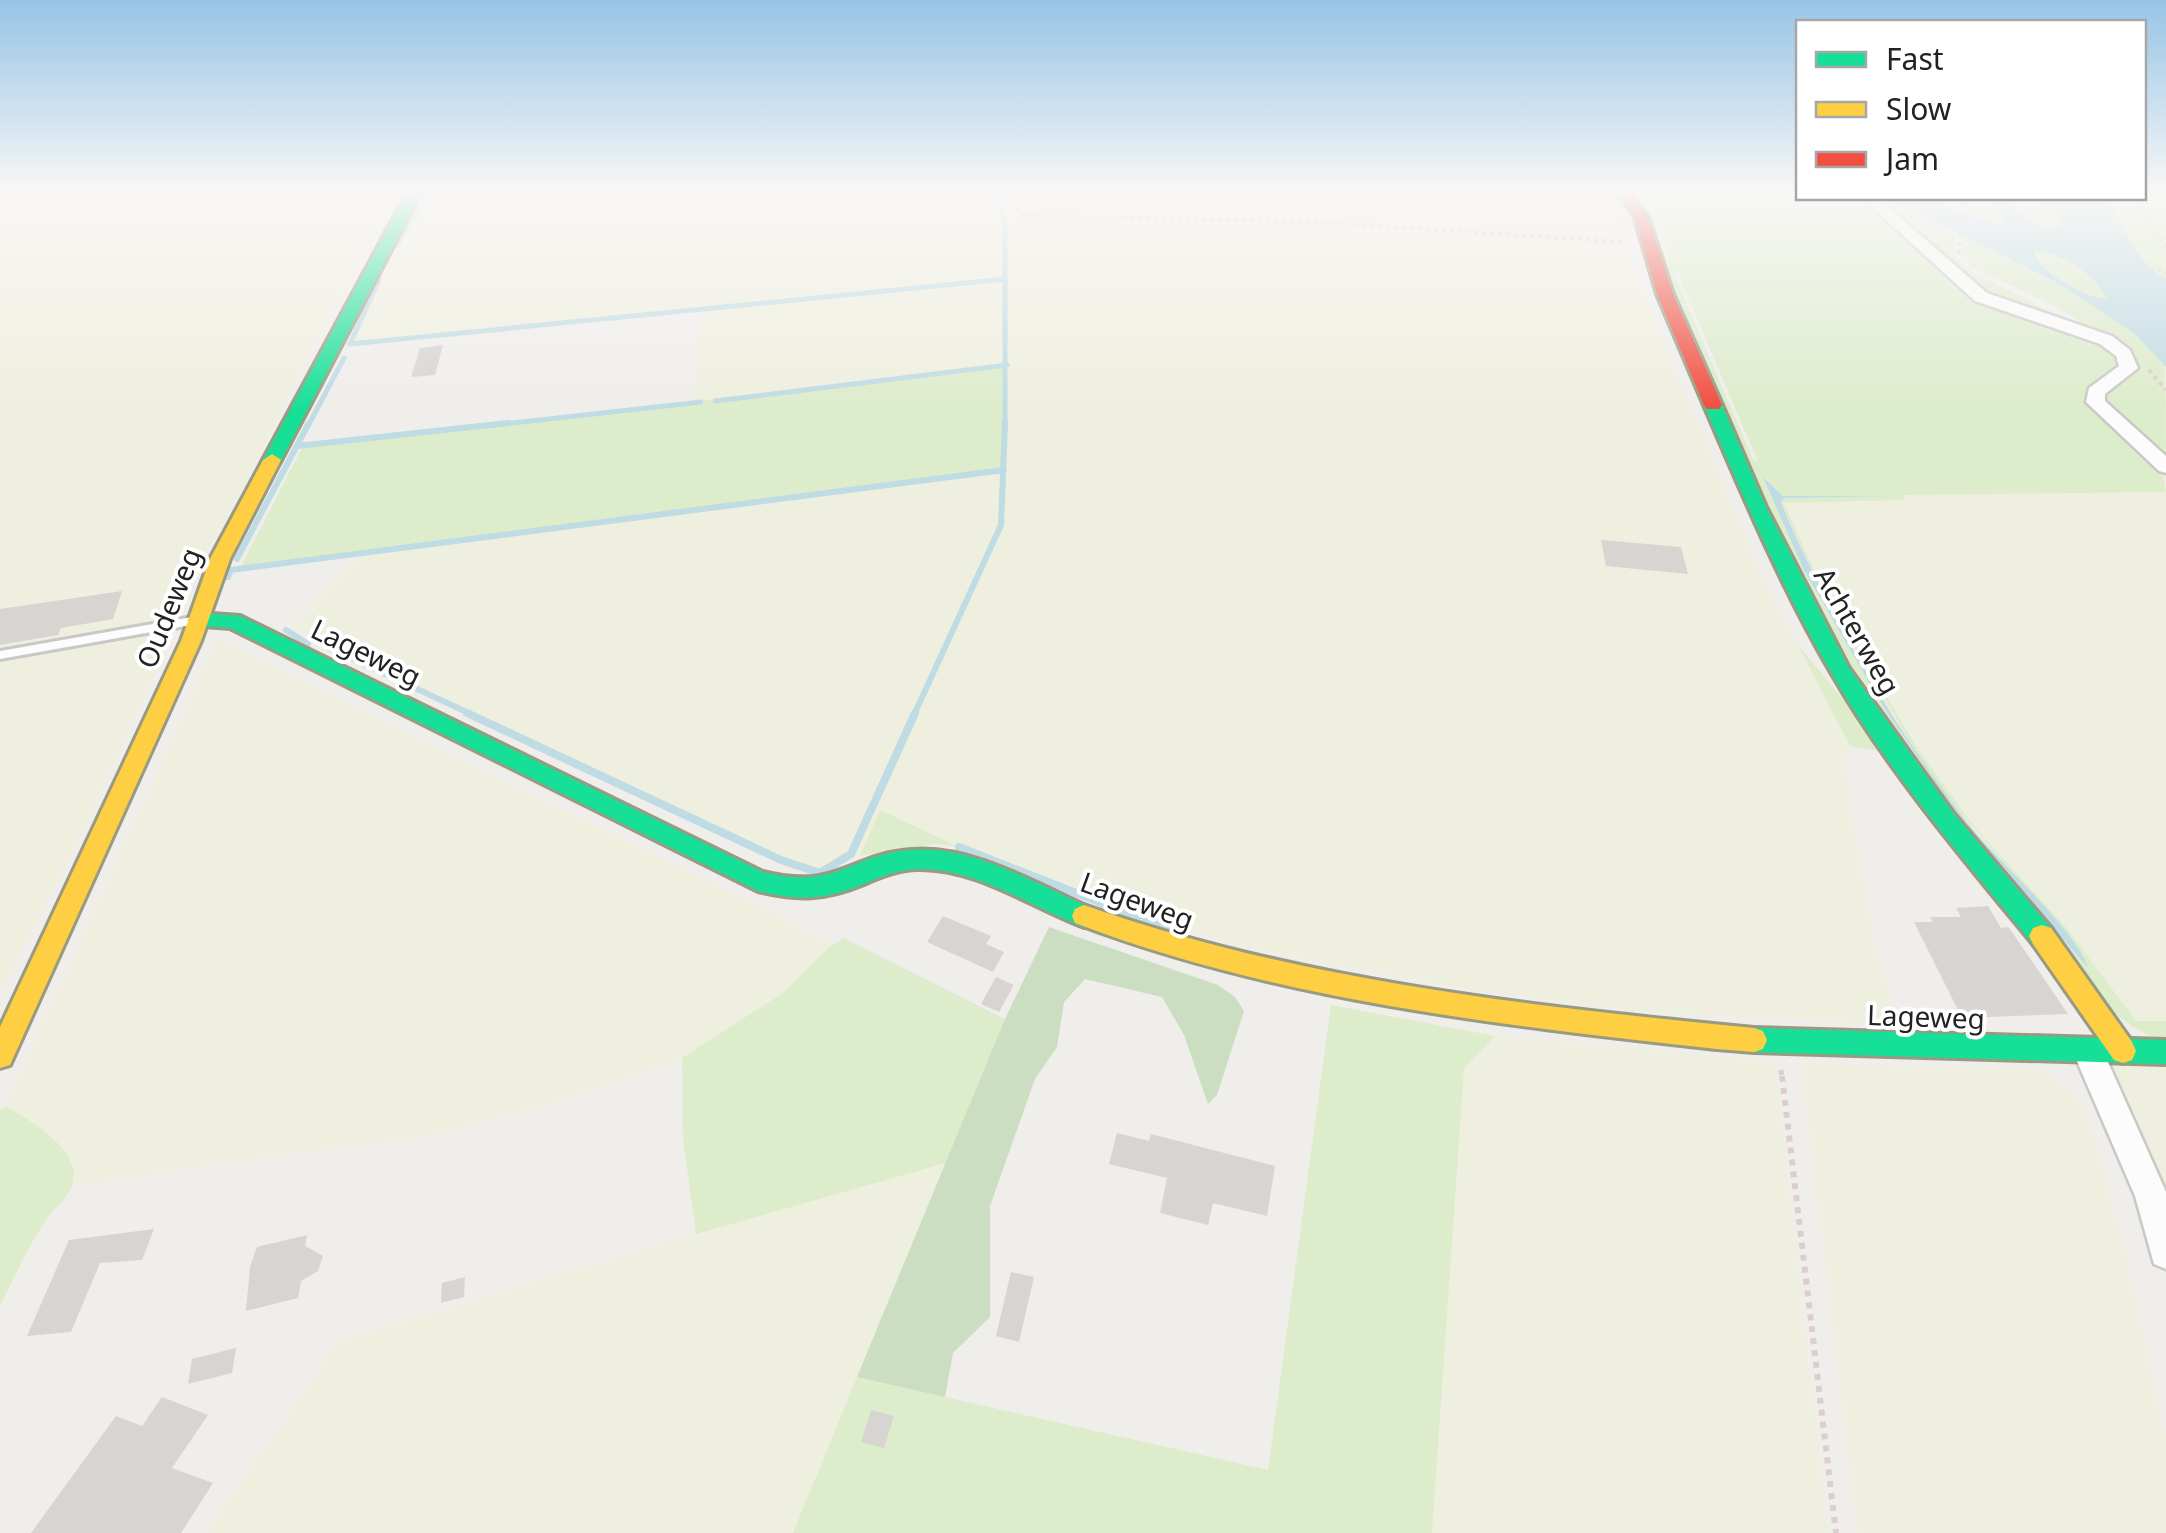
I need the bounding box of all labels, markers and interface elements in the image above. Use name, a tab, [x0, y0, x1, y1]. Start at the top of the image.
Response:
legend	[1796, 20, 2146, 200]
text: Fast	[1886, 38, 1944, 79]
text: Slow	[1886, 88, 1952, 129]
text: Jam	[1883, 138, 1939, 179]
street label: Oudeweg	[127, 542, 209, 673]
street label: Achterweg	[1806, 560, 1910, 701]
street label: Lageweg	[305, 609, 428, 695]
street label: Lageweg	[1075, 862, 1199, 938]
street label: Lageweg	[1866, 995, 1986, 1037]

